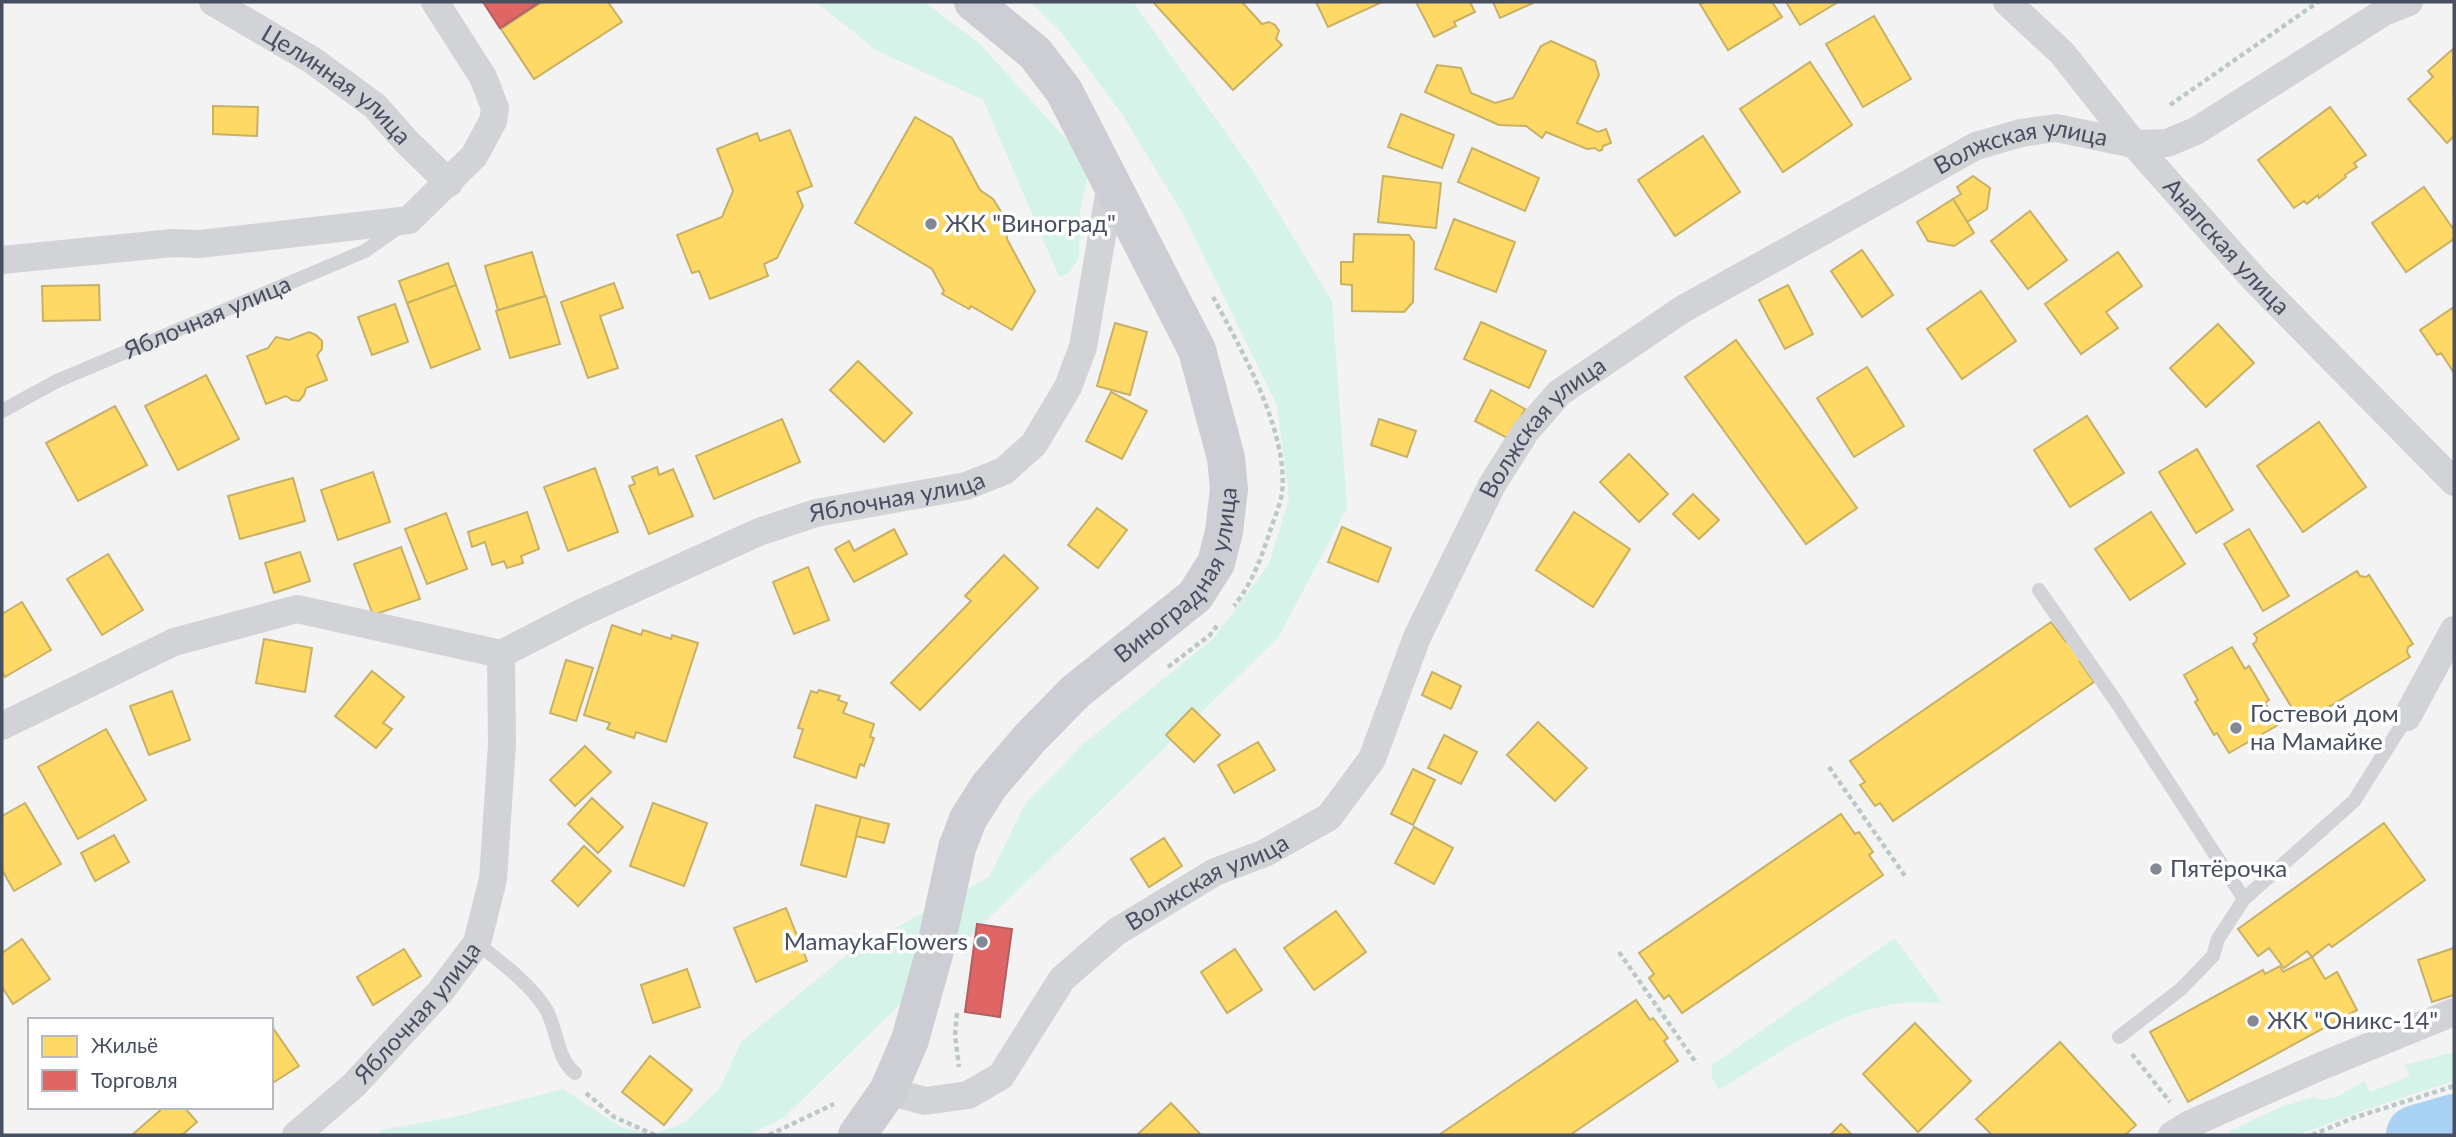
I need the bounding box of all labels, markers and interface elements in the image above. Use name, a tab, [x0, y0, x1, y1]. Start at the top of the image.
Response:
street label: Целинная улица	[257, 18, 418, 150]
street label: Волжская улица	[1928, 112, 2111, 180]
street label: Анапская улица	[2158, 171, 2297, 320]
place label: ЖК "Виноград"	[945, 208, 1116, 237]
marker: ЖК "Виноград"	[923, 216, 939, 232]
street label: Яблочная улица	[118, 268, 295, 365]
street label: Волжская улица	[1472, 350, 1611, 502]
street label: Яблочная улица	[806, 464, 989, 527]
street label: Виноградная улица	[1108, 485, 1242, 668]
place label: Гостевой дом на Мамайке	[2250, 698, 2399, 755]
marker: Гостевой дом на Мамайке	[2228, 720, 2244, 736]
street label: Волжская улица	[1119, 827, 1293, 936]
place label: Пятёрочка	[2170, 853, 2287, 882]
marker: Пятёрочка	[2148, 861, 2164, 877]
place label: MamaykaFlowers	[784, 926, 968, 955]
marker: MamaykaFlowers	[974, 934, 990, 950]
street label: Яблочная улица	[346, 935, 486, 1089]
place label: ЖК "Оникс-14"	[2267, 1005, 2438, 1034]
marker: ЖК "Оникс-14"	[2245, 1013, 2261, 1029]
legend	[28, 1018, 273, 1109]
text: Жильё	[91, 1032, 158, 1057]
text: Торговля	[91, 1067, 178, 1092]

